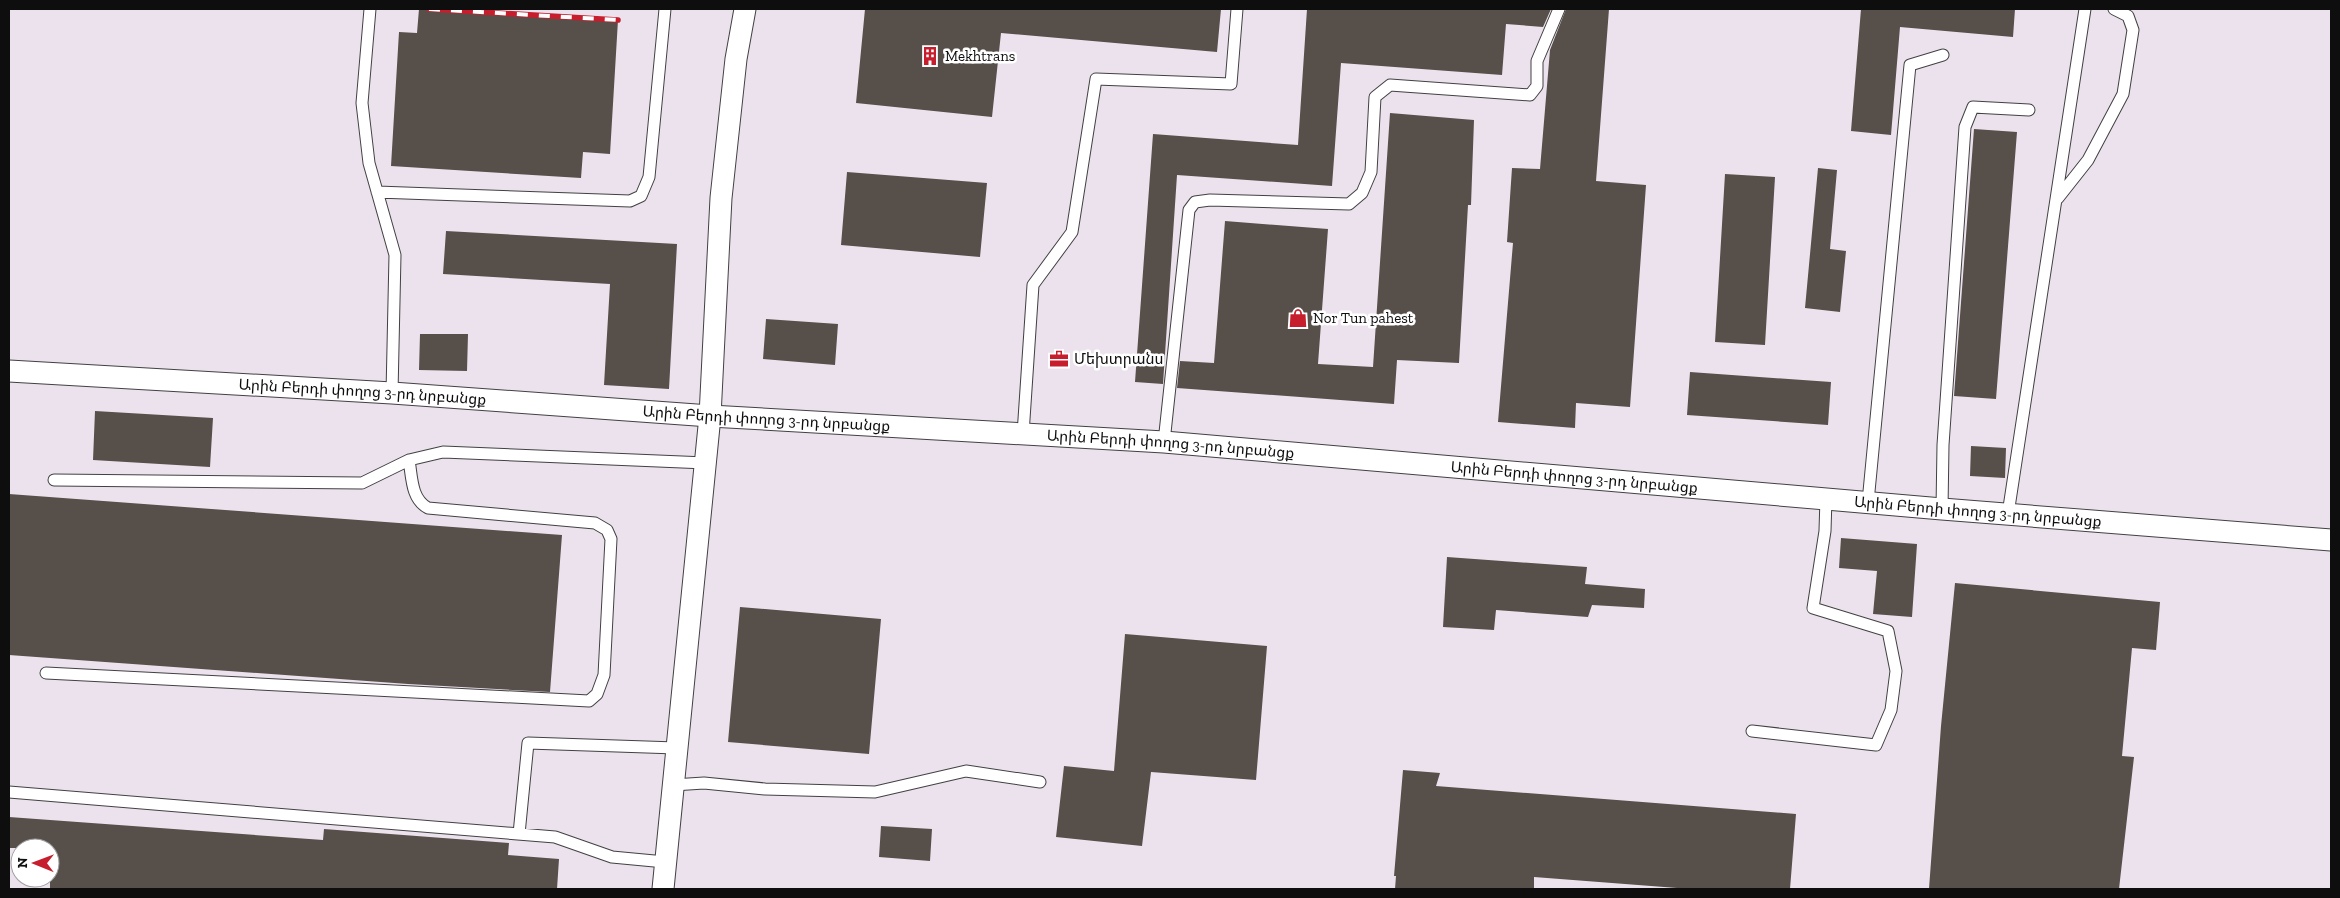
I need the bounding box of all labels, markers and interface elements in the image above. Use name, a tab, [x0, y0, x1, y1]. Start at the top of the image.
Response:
building icon: Mekhtrans	[919, 45, 941, 67]
place label: Mekhtrans	[945, 47, 1015, 65]
shop icon: Nor Tun pahest	[1287, 307, 1309, 329]
place label: Nor Tun pahest	[1313, 309, 1414, 327]
office icon: Մեխտրանս	[1048, 348, 1070, 370]
place label: Մեխտրանս	[1074, 350, 1163, 368]
street label: Արին Բերդի փողոց 3-րդ նրբանցք	[238, 375, 487, 409]
street label: Արին Բերդի փողոց 3-րդ նրբանցք	[642, 402, 891, 435]
street label: Արին Բերդի փողոց 3-րդ նրբանցք	[1046, 426, 1295, 462]
street label: Արին Բերդի փողոց 3-րդ նրբանցք	[1450, 458, 1699, 497]
street label: Արին Բերդի փողոց 3-րդ նրբանցք	[1853, 492, 2102, 531]
north arrow	[10, 838, 60, 888]
text: N	[14, 857, 31, 868]

